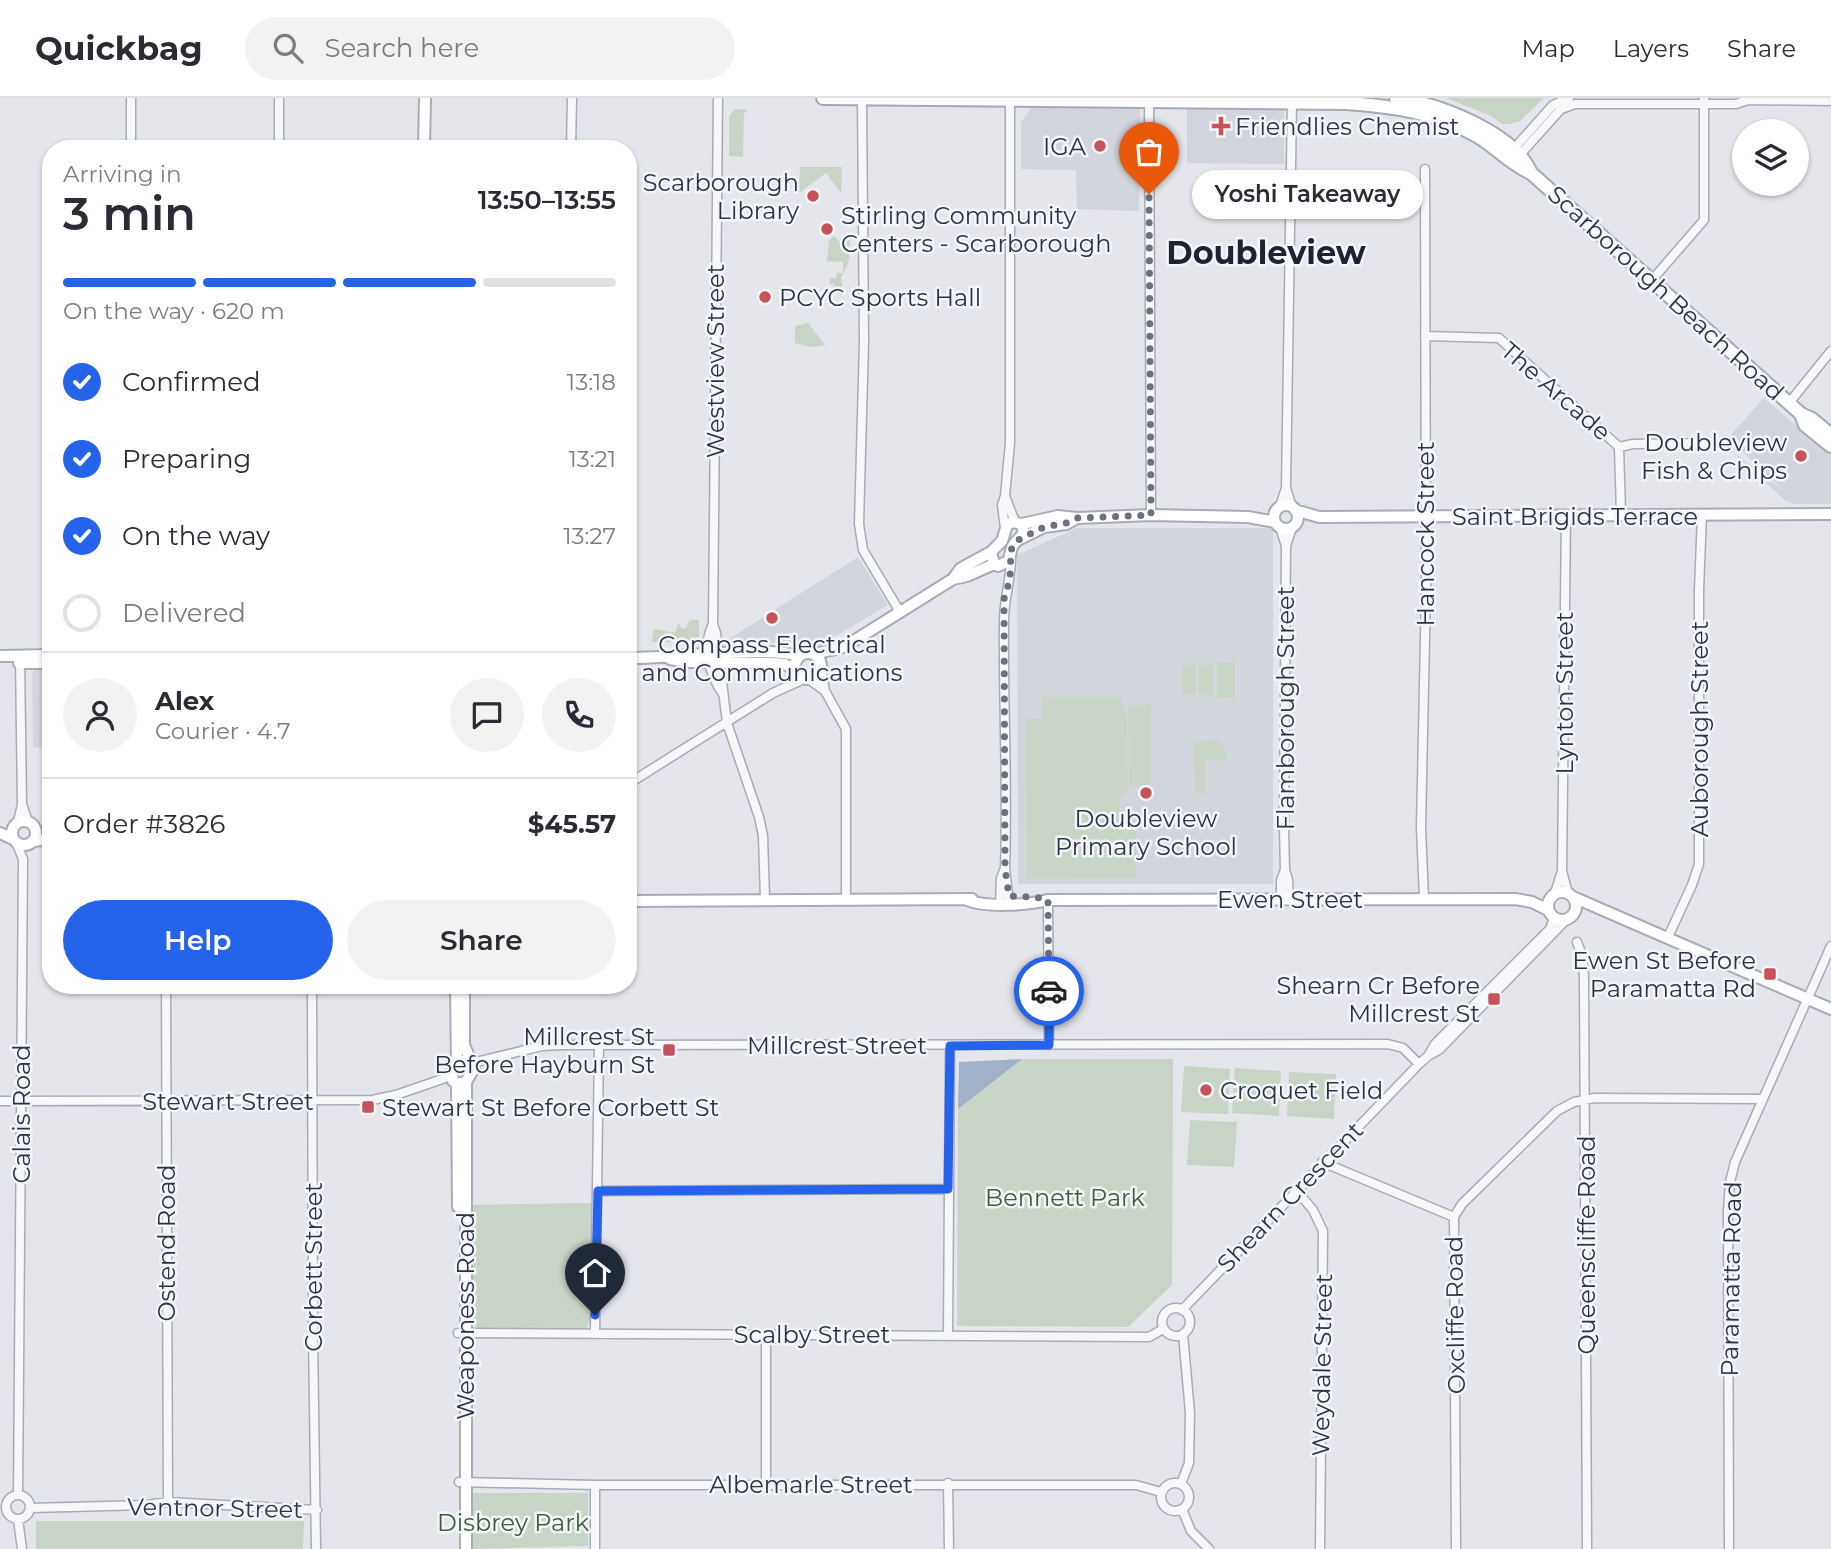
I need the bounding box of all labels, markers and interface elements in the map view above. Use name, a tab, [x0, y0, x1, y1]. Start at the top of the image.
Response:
search box	[245, 17, 735, 80]
text: Quickbag	[35, 28, 203, 68]
icon: search	[269, 29, 307, 67]
text: Search here	[325, 32, 479, 64]
text: Map	[1521, 34, 1575, 63]
text: Layers	[1613, 34, 1689, 63]
text: Share	[1727, 34, 1796, 63]
place label: Friendlies Chemist	[1235, 112, 1460, 141]
marker: Friendlies Chemist	[1213, 118, 1229, 134]
map controls	[1732, 119, 1809, 196]
button: layers	[1732, 119, 1809, 196]
pin	[1119, 122, 1179, 194]
place label: IGA	[1043, 132, 1087, 161]
icon: bag	[1130, 133, 1168, 171]
marker: IGA	[1092, 138, 1108, 154]
text: Arriving in	[63, 160, 182, 188]
place label: Scarborough Library	[643, 168, 799, 225]
callout: Yoshi Takeaway	[1191, 170, 1422, 218]
street label: Scarborough Beach Road	[1542, 179, 1790, 407]
text: Yoshi Takeaway	[1215, 180, 1400, 208]
text: 13:50–13:55	[478, 184, 616, 216]
text: 3 min	[63, 185, 196, 242]
marker: Scarborough Library	[805, 188, 821, 204]
place label: Stirling Community Centers - Scarborough	[841, 201, 1111, 258]
marker: Stirling Community Centers - Scarborough	[819, 221, 835, 237]
district label: Doubleview	[1166, 233, 1366, 272]
street label: Westview Street	[701, 263, 730, 458]
place label: PCYC Sports Hall	[779, 283, 981, 312]
marker: PCYC Sports Hall	[757, 289, 773, 305]
text: On the way · 620 m	[63, 297, 285, 325]
street label: The Arcade	[1495, 336, 1617, 446]
icon: check	[63, 363, 101, 401]
text: Confirmed	[122, 366, 261, 398]
text: 13:18	[567, 368, 616, 396]
place label: Doubleview Fish & Chips	[1641, 428, 1787, 485]
icon: check	[63, 440, 101, 478]
street label: Hancock Street	[1411, 441, 1440, 626]
text: Preparing	[122, 443, 251, 475]
text: 13:21	[568, 445, 616, 473]
marker: Doubleview Fish & Chips	[1793, 448, 1809, 464]
street label: Saint Brigids Terrace	[1452, 502, 1698, 531]
icon: check	[63, 517, 101, 555]
text: On the way	[122, 520, 270, 552]
text: 13:27	[563, 522, 616, 550]
street label: Flamborough Street	[1271, 585, 1300, 830]
text: Delivered	[122, 597, 246, 629]
marker: Compass Electrical and Communications	[764, 610, 780, 626]
street label: Lynton Street	[1550, 611, 1579, 774]
street label: Auborough Street	[1685, 621, 1714, 837]
place label: Compass Electrical and Communications	[641, 630, 903, 687]
button: person	[63, 678, 137, 752]
button: chat	[450, 678, 524, 752]
button: phone	[542, 678, 616, 752]
text: Alex	[155, 685, 214, 717]
text: Courier · 4.7	[155, 717, 291, 745]
marker: Doubleview Primary School	[1138, 785, 1154, 801]
place label: Doubleview Primary School	[1055, 804, 1237, 861]
text: Order #3826	[63, 808, 225, 840]
text: $45.57	[528, 808, 616, 840]
street label: Ewen Street	[1217, 885, 1363, 914]
button: Help	[63, 900, 333, 980]
button: Share	[347, 900, 616, 980]
place label: Ewen St Before Paramatta Rd	[1572, 946, 1756, 1003]
courier	[1014, 956, 1084, 1026]
marker: Ewen St Before Paramatta Rd	[1762, 966, 1778, 982]
place label: Shearn Cr Before Millcrest St	[1276, 971, 1480, 1028]
icon: car	[1030, 972, 1068, 1010]
marker: Shearn Cr Before Millcrest St	[1486, 991, 1502, 1007]
place label: Millcrest St Before Hayburn St	[434, 1022, 655, 1079]
street label: Millcrest Street	[747, 1031, 927, 1060]
marker: Millcrest St Before Hayburn St	[661, 1042, 677, 1058]
street label: Calais Road	[7, 1045, 36, 1183]
place label: Croquet Field	[1220, 1076, 1383, 1105]
marker: Croquet Field	[1198, 1082, 1214, 1098]
street label: Stewart Street	[142, 1087, 314, 1116]
place label: Stewart St Before Corbett St	[382, 1093, 719, 1122]
marker: Stewart St Before Corbett St	[360, 1099, 376, 1115]
street label: Shearn Crescent	[1211, 1116, 1369, 1278]
street label: Queenscliffe Road	[1572, 1135, 1601, 1355]
street label: Ostend Road	[152, 1164, 181, 1322]
street label: Paramatta Road	[1715, 1181, 1747, 1377]
street label: Corbett Street	[299, 1182, 328, 1352]
park label: Bennett Park	[985, 1183, 1146, 1212]
street label: Weaponess Road	[451, 1212, 480, 1420]
street label: Oxcliffe Road	[1439, 1236, 1471, 1394]
pin	[565, 1243, 625, 1315]
icon: home	[576, 1254, 614, 1292]
street label: Weydale Street	[1306, 1273, 1338, 1457]
street label: Scalby Street	[734, 1320, 891, 1349]
street label: Albemarle Street	[709, 1470, 913, 1499]
street label: Ventnor Street	[127, 1492, 303, 1524]
park label: Disbrey Park	[437, 1508, 590, 1537]

